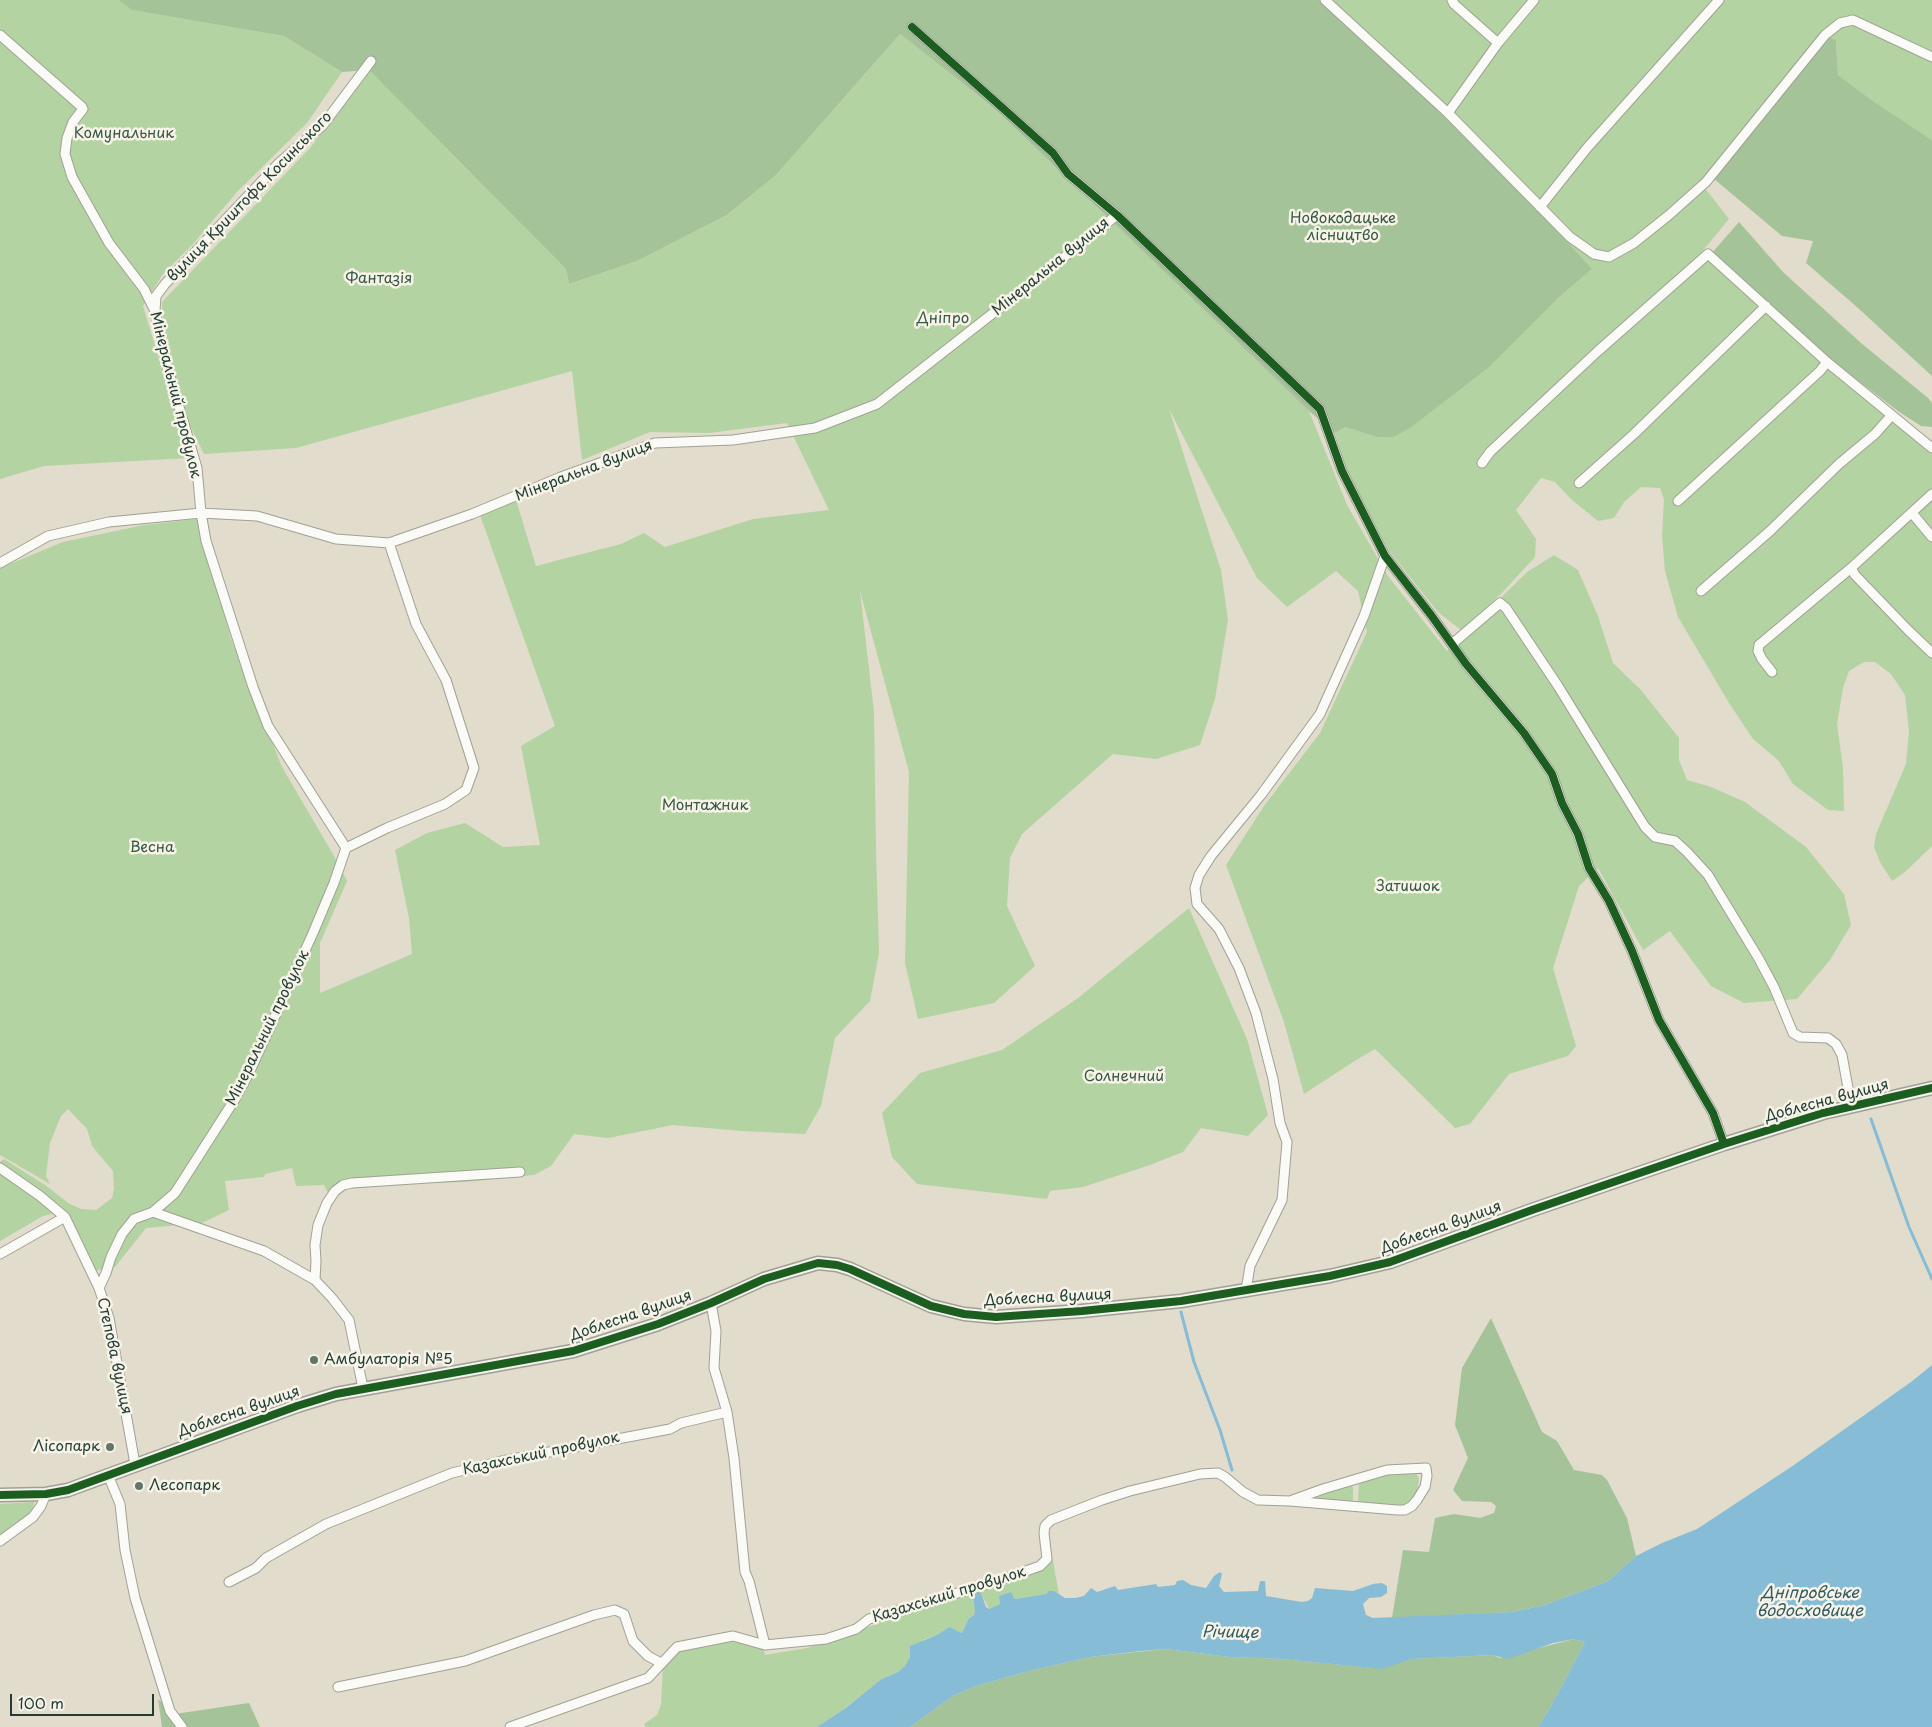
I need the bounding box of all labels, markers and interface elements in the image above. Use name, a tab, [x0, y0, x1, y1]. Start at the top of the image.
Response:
street label: вулиця Криштофа Косинського	[164, 108, 336, 286]
park label: Комунальник	[74, 125, 174, 143]
park label: Новокодацьке лісництво	[1290, 210, 1396, 245]
street label: Мінеральна вулиця	[989, 214, 1113, 320]
park label: Фантазія	[346, 270, 412, 288]
street label: Мінеральний провулок	[146, 310, 204, 480]
park label: Дніпро	[917, 310, 969, 328]
street label: Мінеральна вулиця	[513, 437, 655, 505]
park label: Монтажник	[662, 797, 748, 815]
park label: Весна	[130, 839, 174, 857]
park label: Затишок	[1376, 878, 1440, 896]
street label: Мінеральний провулок	[222, 947, 314, 1109]
park label: Солнечний	[1084, 1068, 1164, 1086]
street label: Доблесна вулиця	[1763, 1076, 1891, 1126]
street label: Доблесна вулиця	[1378, 1198, 1504, 1258]
street label: Доблесна вулиця	[984, 1286, 1112, 1310]
street label: Доблесна вулиця	[568, 1287, 694, 1345]
street label: Степова вулиця	[93, 1296, 135, 1416]
place label: Амбулаторія №5	[324, 1351, 453, 1369]
marker: Амбулаторія №5	[308, 1354, 320, 1366]
street label: Доблесна вулиця	[176, 1383, 302, 1441]
street label: Казахський провулок	[461, 1429, 621, 1479]
place label: Лісопарк	[33, 1438, 100, 1456]
marker: Лісопарк	[104, 1441, 116, 1453]
place label: Лесопарк	[149, 1477, 220, 1495]
marker: Лесопарк	[133, 1480, 145, 1492]
street label: Казахський провулок	[870, 1563, 1028, 1627]
water label: Дніпровське водосховище	[1757, 1584, 1863, 1622]
water label: Річище	[1201, 1623, 1259, 1643]
scale bar	[12, 1684, 156, 1716]
text: 100 m	[18, 1691, 64, 1714]

